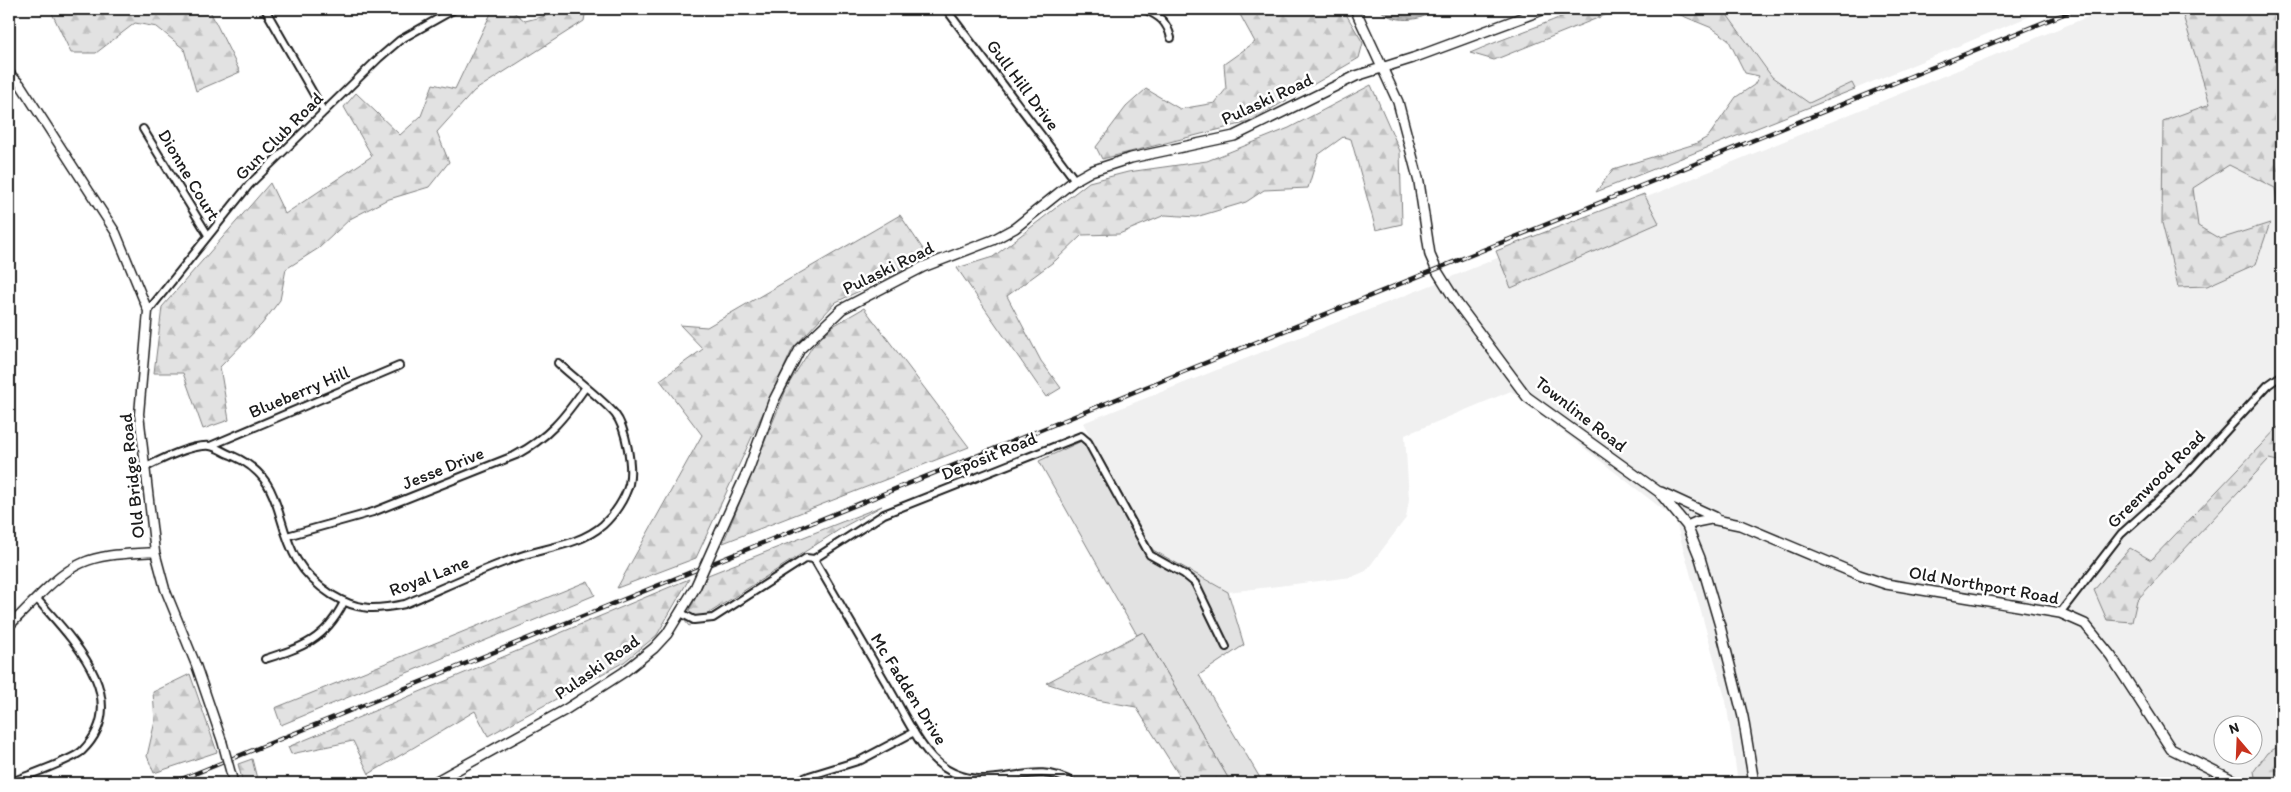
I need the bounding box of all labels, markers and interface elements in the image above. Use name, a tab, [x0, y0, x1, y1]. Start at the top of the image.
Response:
street label: Gull Hill Drive	[982, 35, 1064, 135]
street label: Pulaski Road	[1218, 68, 1317, 130]
street label: Gun Club Road	[230, 87, 328, 185]
street label: Dionne Court	[153, 125, 225, 225]
street label: Pulaski Road	[839, 236, 937, 300]
street label: Blueberry Hill	[245, 361, 353, 423]
street label: Townline Road	[1531, 371, 1632, 457]
street label: Old Bridge Road	[114, 412, 150, 540]
street label: Greenwood Road	[2102, 425, 2210, 533]
street label: Deposit Road	[938, 427, 1040, 485]
street label: Jesse Drive	[399, 442, 487, 494]
street label: Royal Lane	[386, 551, 472, 601]
street label: Old Northport Road	[1907, 561, 2061, 609]
street label: Mc Fadden Drive	[866, 629, 952, 749]
street label: Pulaski Road	[550, 630, 644, 704]
north arrow	[2214, 714, 2264, 764]
text: N	[2227, 719, 2241, 738]

